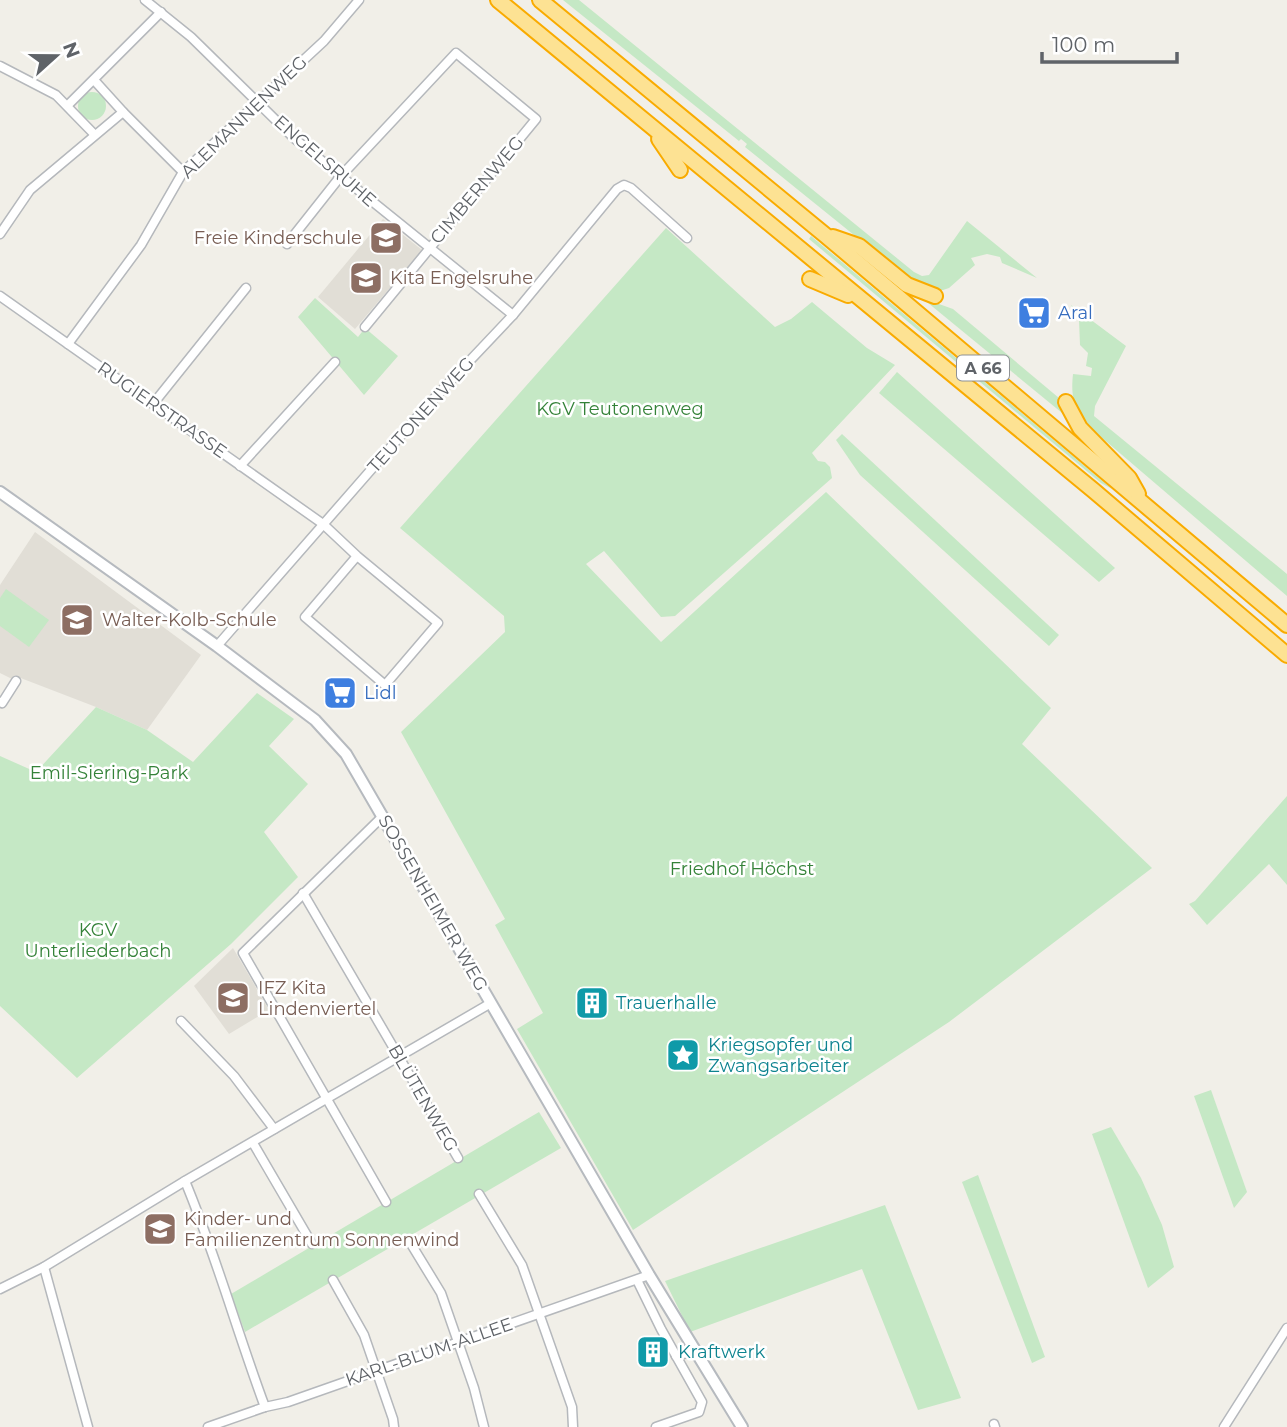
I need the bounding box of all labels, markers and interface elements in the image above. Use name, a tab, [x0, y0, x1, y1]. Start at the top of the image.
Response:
north arrow	[21, 21, 91, 91]
scale bar	[1042, 21, 1177, 65]
text: 100 m	[1052, 32, 1115, 57]
text: N	[58, 39, 85, 61]
street label: ALEMANNENWEG	[176, 51, 312, 183]
street label: ENGELSRUHE	[269, 111, 381, 211]
street label: CIMBERNWEG	[425, 132, 529, 248]
school or university icon: Freie Kinderschule	[367, 219, 405, 257]
place label: Freie Kinderschule	[194, 227, 362, 249]
school or university icon: Kita Engelsruhe	[347, 259, 385, 297]
place label: Kita Engelsruhe	[390, 267, 533, 289]
supermarket icon: Aral	[1015, 294, 1053, 332]
place label: Aral	[1058, 302, 1093, 324]
street label: TEUTONENWEG	[363, 353, 479, 477]
road number: A 66	[957, 356, 1009, 380]
street label: RUGIERSTRASSE	[93, 357, 231, 463]
park label: KGV Teutonenweg	[536, 398, 704, 420]
school or university icon: Walter-Kolb-Schule	[58, 601, 96, 639]
place label: Walter-Kolb-Schule	[102, 609, 277, 631]
supermarket icon: Lidl	[321, 674, 359, 712]
place label: Lidl	[364, 682, 397, 704]
park label: Emil-Siering-Park	[30, 762, 189, 784]
street label: SOSSENHEIMER WEG	[374, 811, 492, 995]
park label: Friedhof Höchst	[670, 858, 814, 880]
park label: KGV Unterliederbach	[25, 919, 171, 962]
place label: IFZ Kita Lindenviertel	[258, 977, 376, 1020]
school or university icon: IFZ Kita Lindenviertel	[214, 979, 252, 1017]
building icon: Trauerhalle	[573, 984, 611, 1022]
place label: Trauerhalle	[616, 992, 717, 1014]
place label: Kriegsopfer und Zwangsarbeiter	[708, 1034, 853, 1077]
place icon: Kriegsopfer und Zwangsarbeiter	[664, 1036, 702, 1074]
street label: BLÜTENWEG	[383, 1040, 463, 1156]
place label: Kinder- und Familienzentrum Sonnenwind	[184, 1208, 459, 1251]
school or university icon: Kinder- und Familienzentrum Sonnenwind	[141, 1210, 179, 1248]
street label: KARL-BLUM-ALLEE	[342, 1313, 516, 1391]
building icon: Kraftwerk	[634, 1333, 672, 1371]
place label: Kraftwerk	[678, 1341, 765, 1363]

